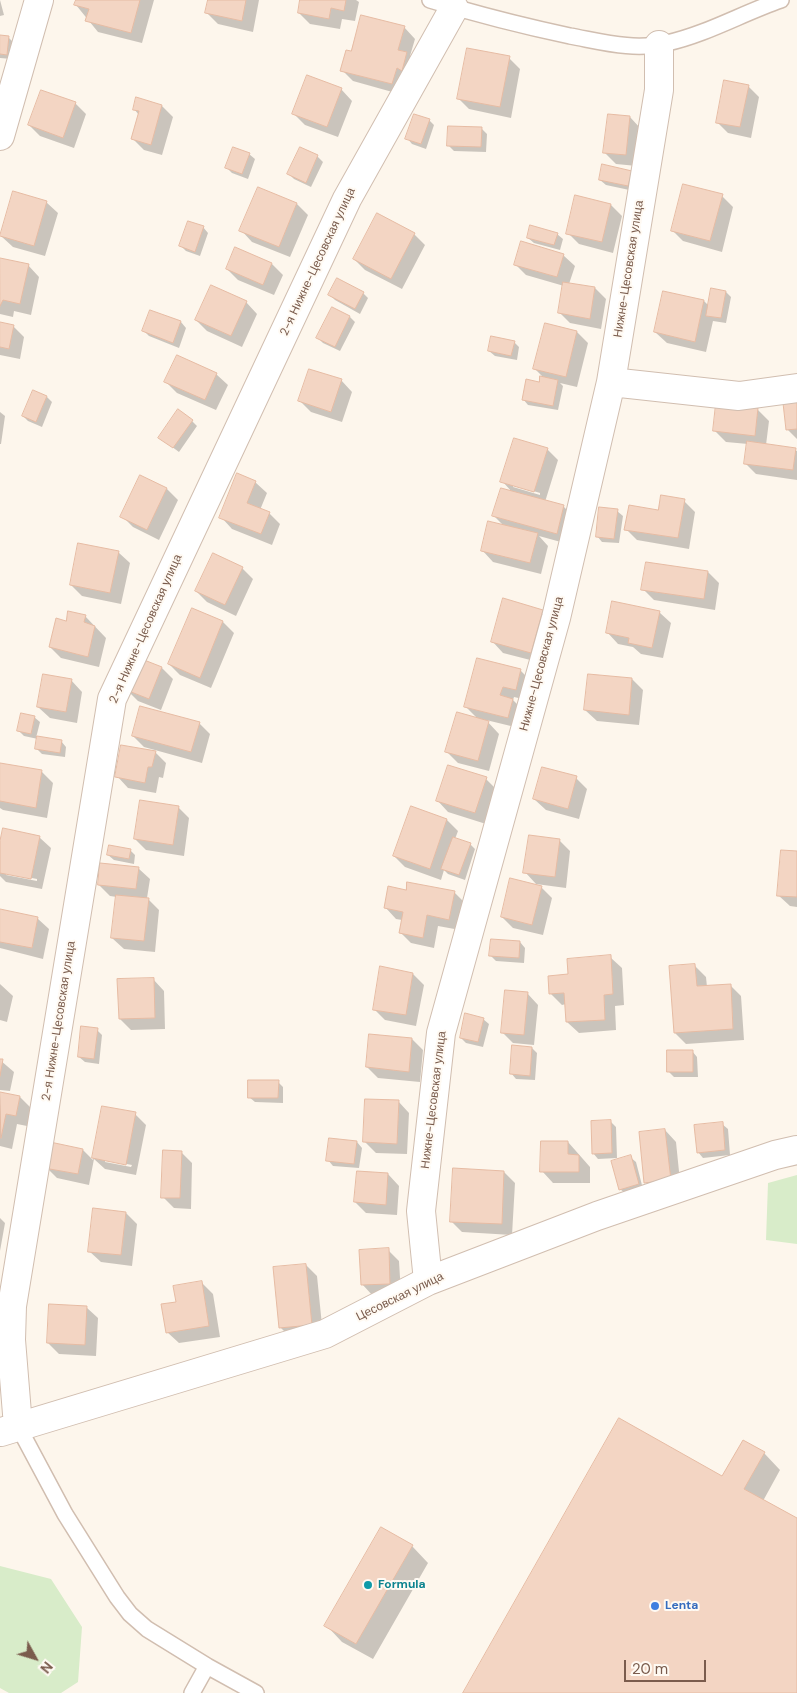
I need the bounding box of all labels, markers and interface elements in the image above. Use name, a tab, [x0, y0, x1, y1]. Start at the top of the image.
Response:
street label: 2-я Нижне-Цесовская улица	[277, 186, 359, 338]
street label: Нижне-Цесовская улица	[611, 199, 647, 339]
street label: 2-я Нижне-Цесовская улица	[107, 552, 185, 706]
street label: Нижне-Цесовская улица	[517, 595, 567, 733]
street label: 2-я Нижне-Цесовская улица	[39, 940, 79, 1102]
street label: Нижне-Цесовская улица	[418, 1030, 450, 1170]
street label: Цесовская улица	[354, 1270, 446, 1324]
place label: Formula	[378, 1578, 426, 1592]
marker: Formula	[362, 1579, 374, 1591]
place label: Lenta	[665, 1599, 698, 1613]
marker: Lenta	[649, 1600, 661, 1612]
north arrow	[10, 1633, 60, 1683]
scale bar	[627, 1650, 710, 1682]
text: N	[36, 1658, 57, 1677]
text: 20 m	[632, 1659, 668, 1679]

